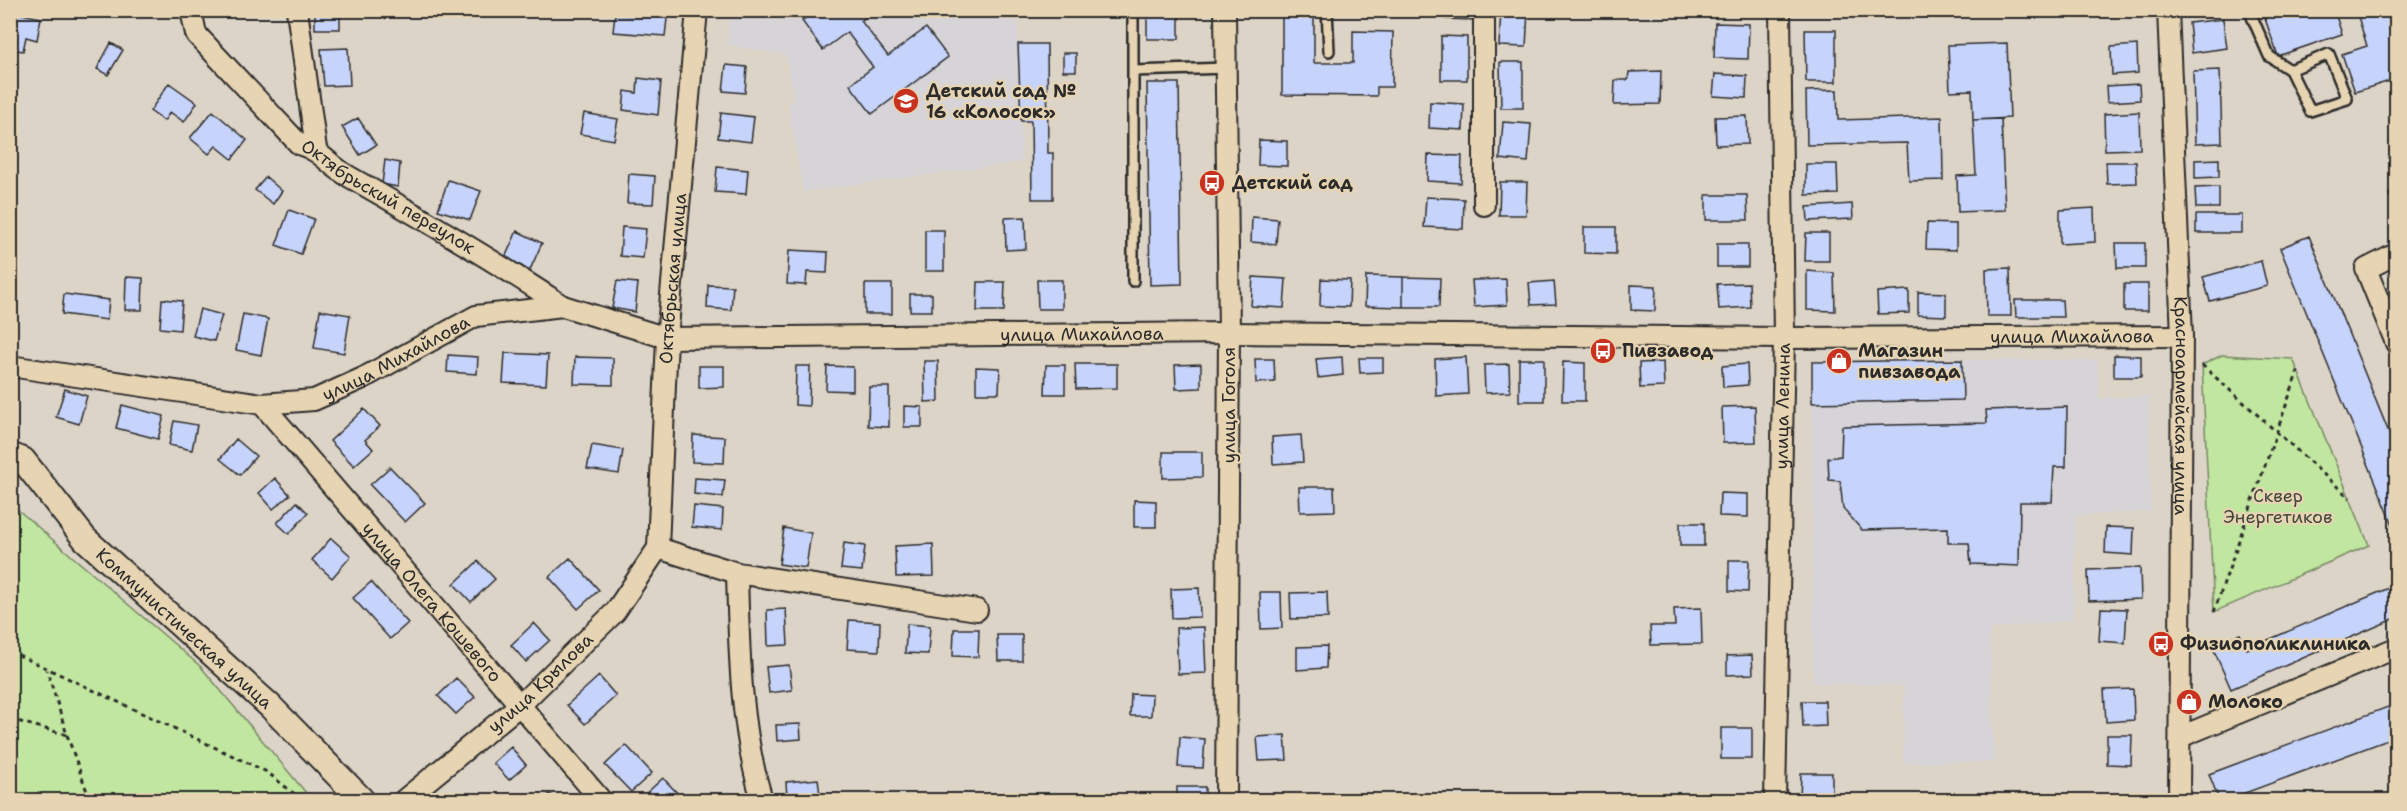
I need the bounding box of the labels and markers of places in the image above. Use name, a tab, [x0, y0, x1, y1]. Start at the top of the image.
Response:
place label: Детский сад № 16 «Колосок»	[926, 79, 1076, 124]
school or university icon: Детский сад № 16 «Колосок»	[891, 86, 921, 116]
bus stop icon: Детский сад	[1197, 168, 1227, 198]
place label: Детский сад	[1232, 171, 1353, 195]
bus stop icon: Пивзавод	[1588, 336, 1618, 366]
place label: Пивзавод	[1622, 339, 1714, 363]
place label: Магазин пивзавода	[1858, 339, 1961, 384]
shop icon: Магазин пивзавода	[1824, 346, 1854, 376]
bus stop icon: Физиополиклиника	[2146, 629, 2176, 659]
place label: Физиополиклиника	[2180, 632, 2371, 656]
shop icon: Молоко	[2174, 687, 2204, 717]
place label: Молоко	[2208, 690, 2283, 714]

